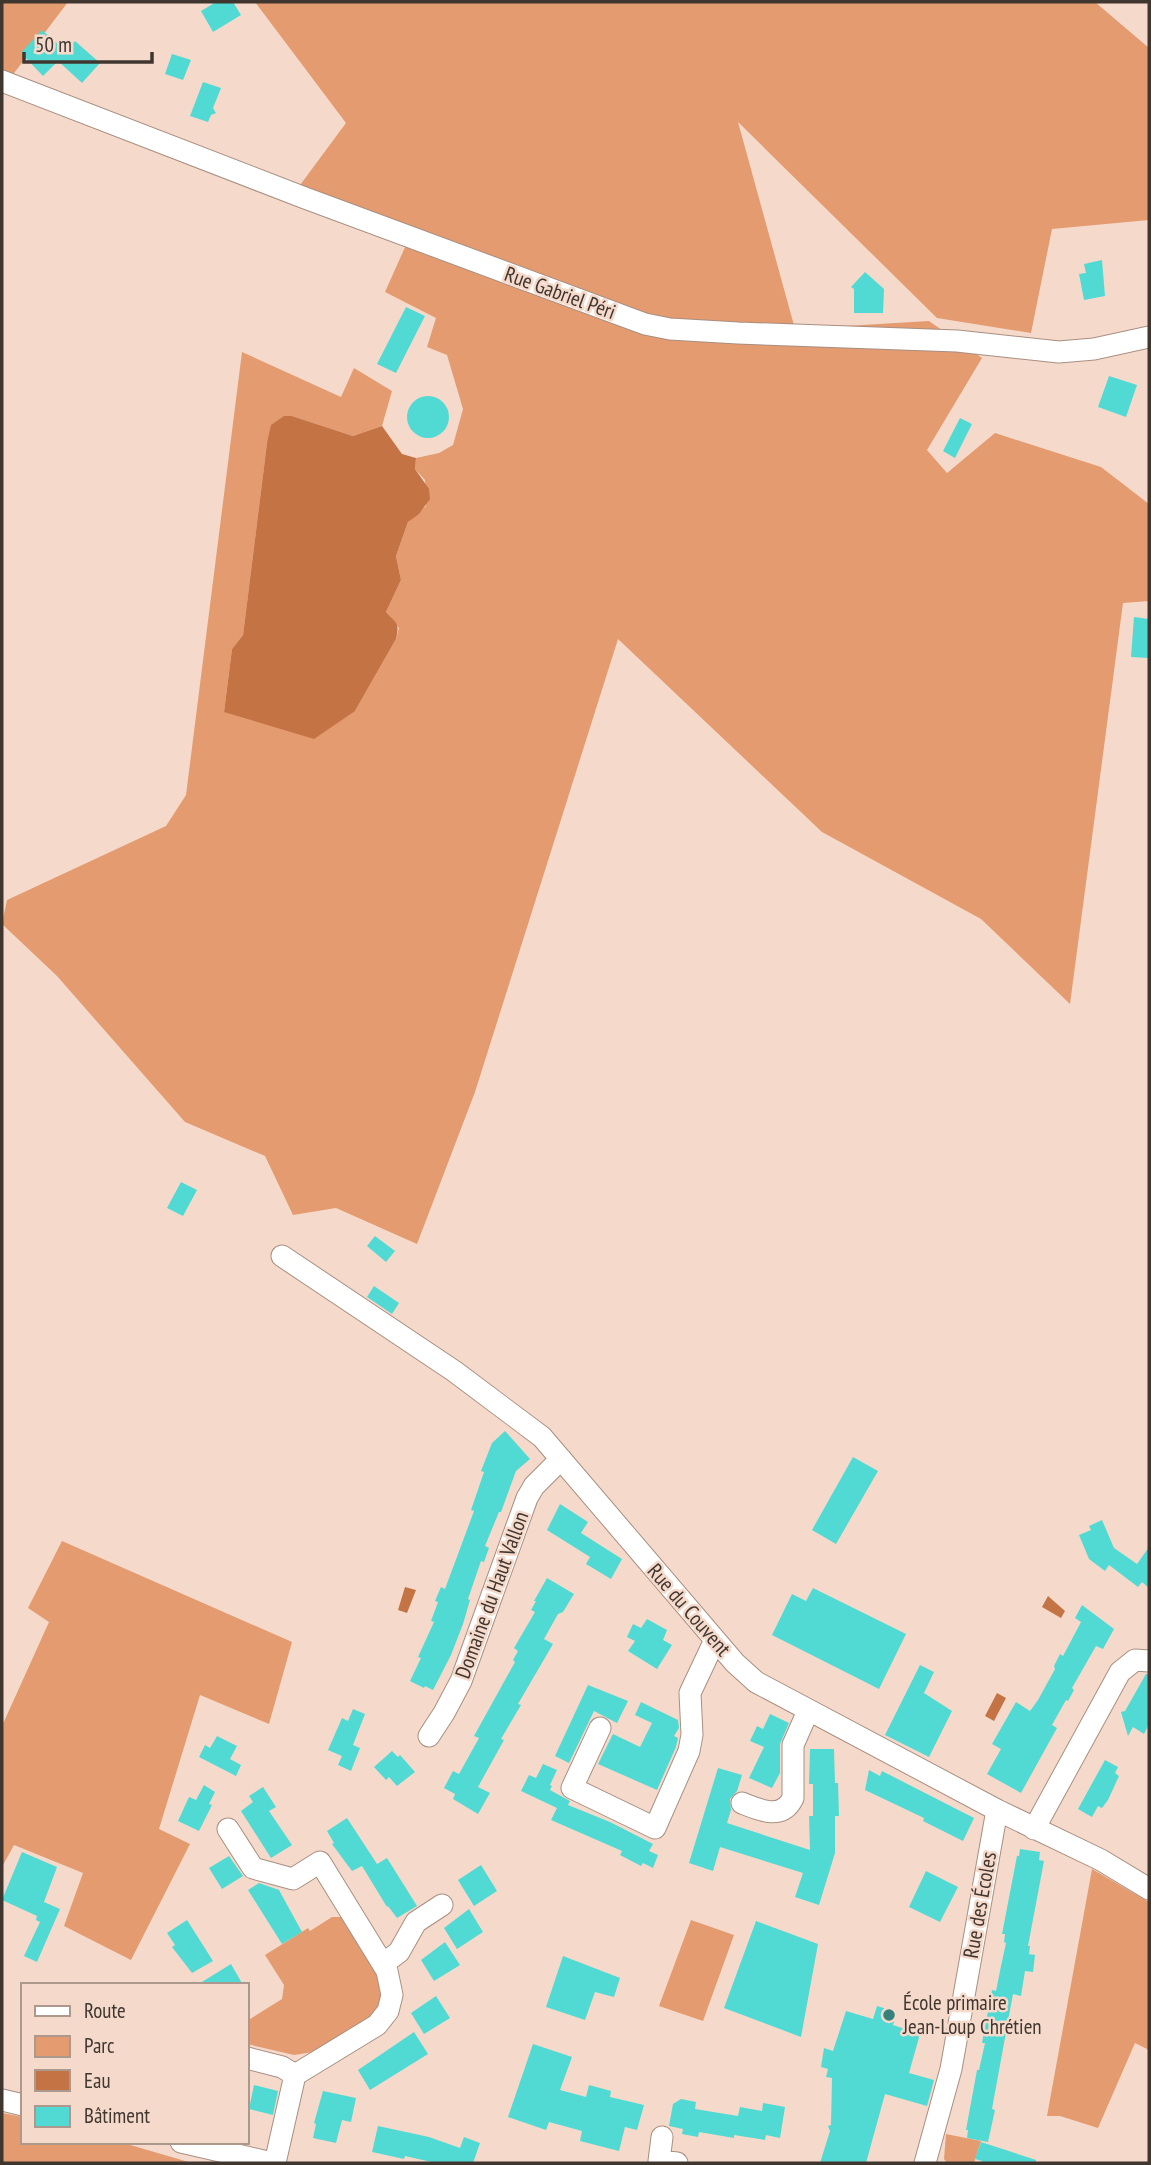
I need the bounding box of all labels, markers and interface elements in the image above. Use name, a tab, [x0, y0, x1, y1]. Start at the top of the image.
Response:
scale bar	[24, 21, 152, 65]
text: 50 m	[35, 31, 72, 58]
street label: Rue Gabriel Péri	[501, 260, 619, 325]
street label: Domaine du Haut Vallon	[449, 1508, 534, 1682]
street label: Rue du Couvent	[642, 1558, 737, 1662]
street label: Rue des Écoles	[957, 1850, 1002, 1960]
legend	[21, 1983, 248, 2144]
place label: École primaire Jean-Loup Chrétien	[902, 1989, 1042, 2040]
text: Route	[84, 1997, 126, 2024]
marker: École primaire Jean-Loup Chrétien	[881, 2007, 897, 2023]
text: Parc	[84, 2032, 115, 2059]
text: Eau	[84, 2067, 111, 2094]
text: Bâtiment	[84, 2102, 150, 2129]

